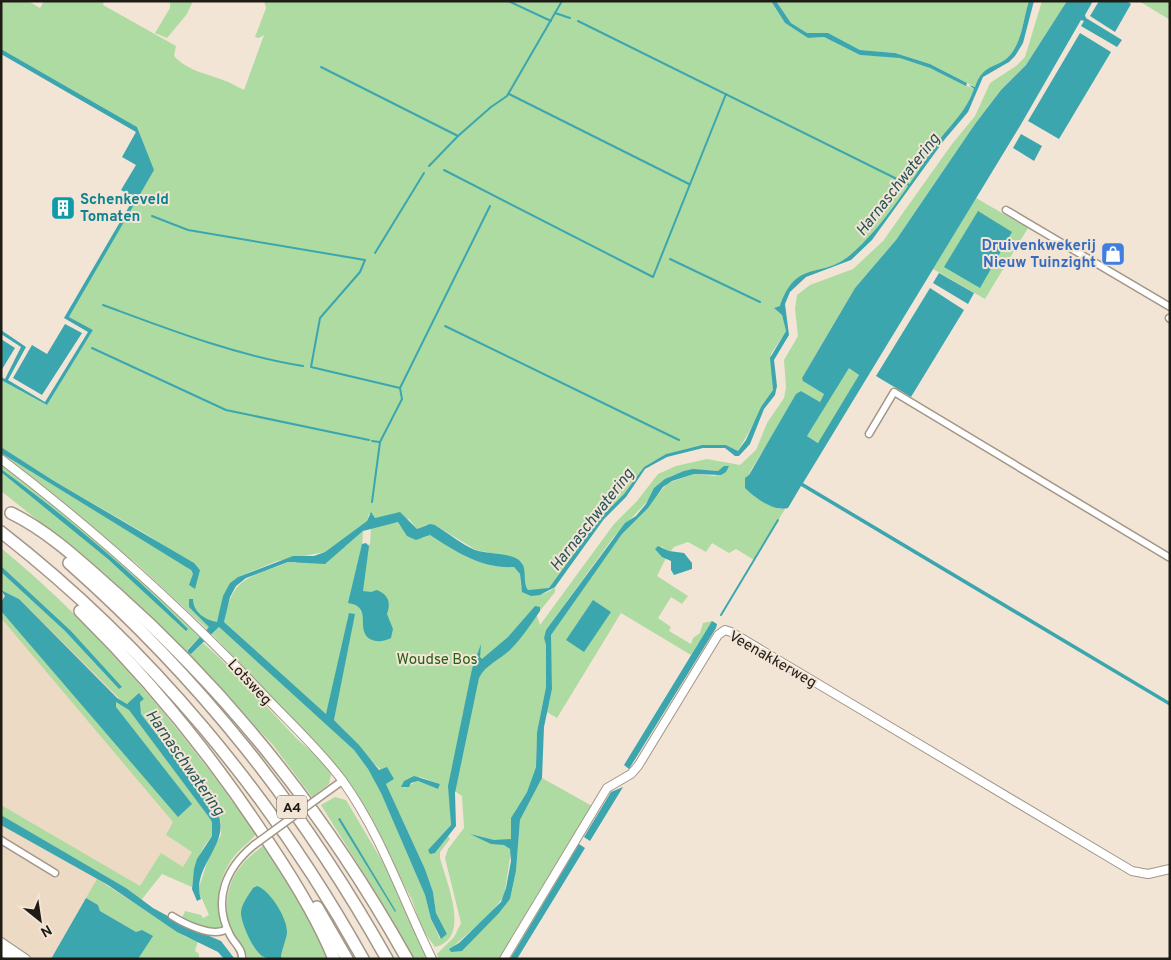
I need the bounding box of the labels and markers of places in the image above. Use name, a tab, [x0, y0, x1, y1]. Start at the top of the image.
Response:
place label: Schenkeveld Tomaten	[80, 191, 169, 227]
building icon: Schenkeveld Tomaten	[50, 195, 76, 221]
place label: Druivenkwekerij Nieuw Tuinzight	[981, 237, 1096, 273]
shop icon: Druivenkwekerij Nieuw Tuinzight	[1100, 241, 1126, 267]

